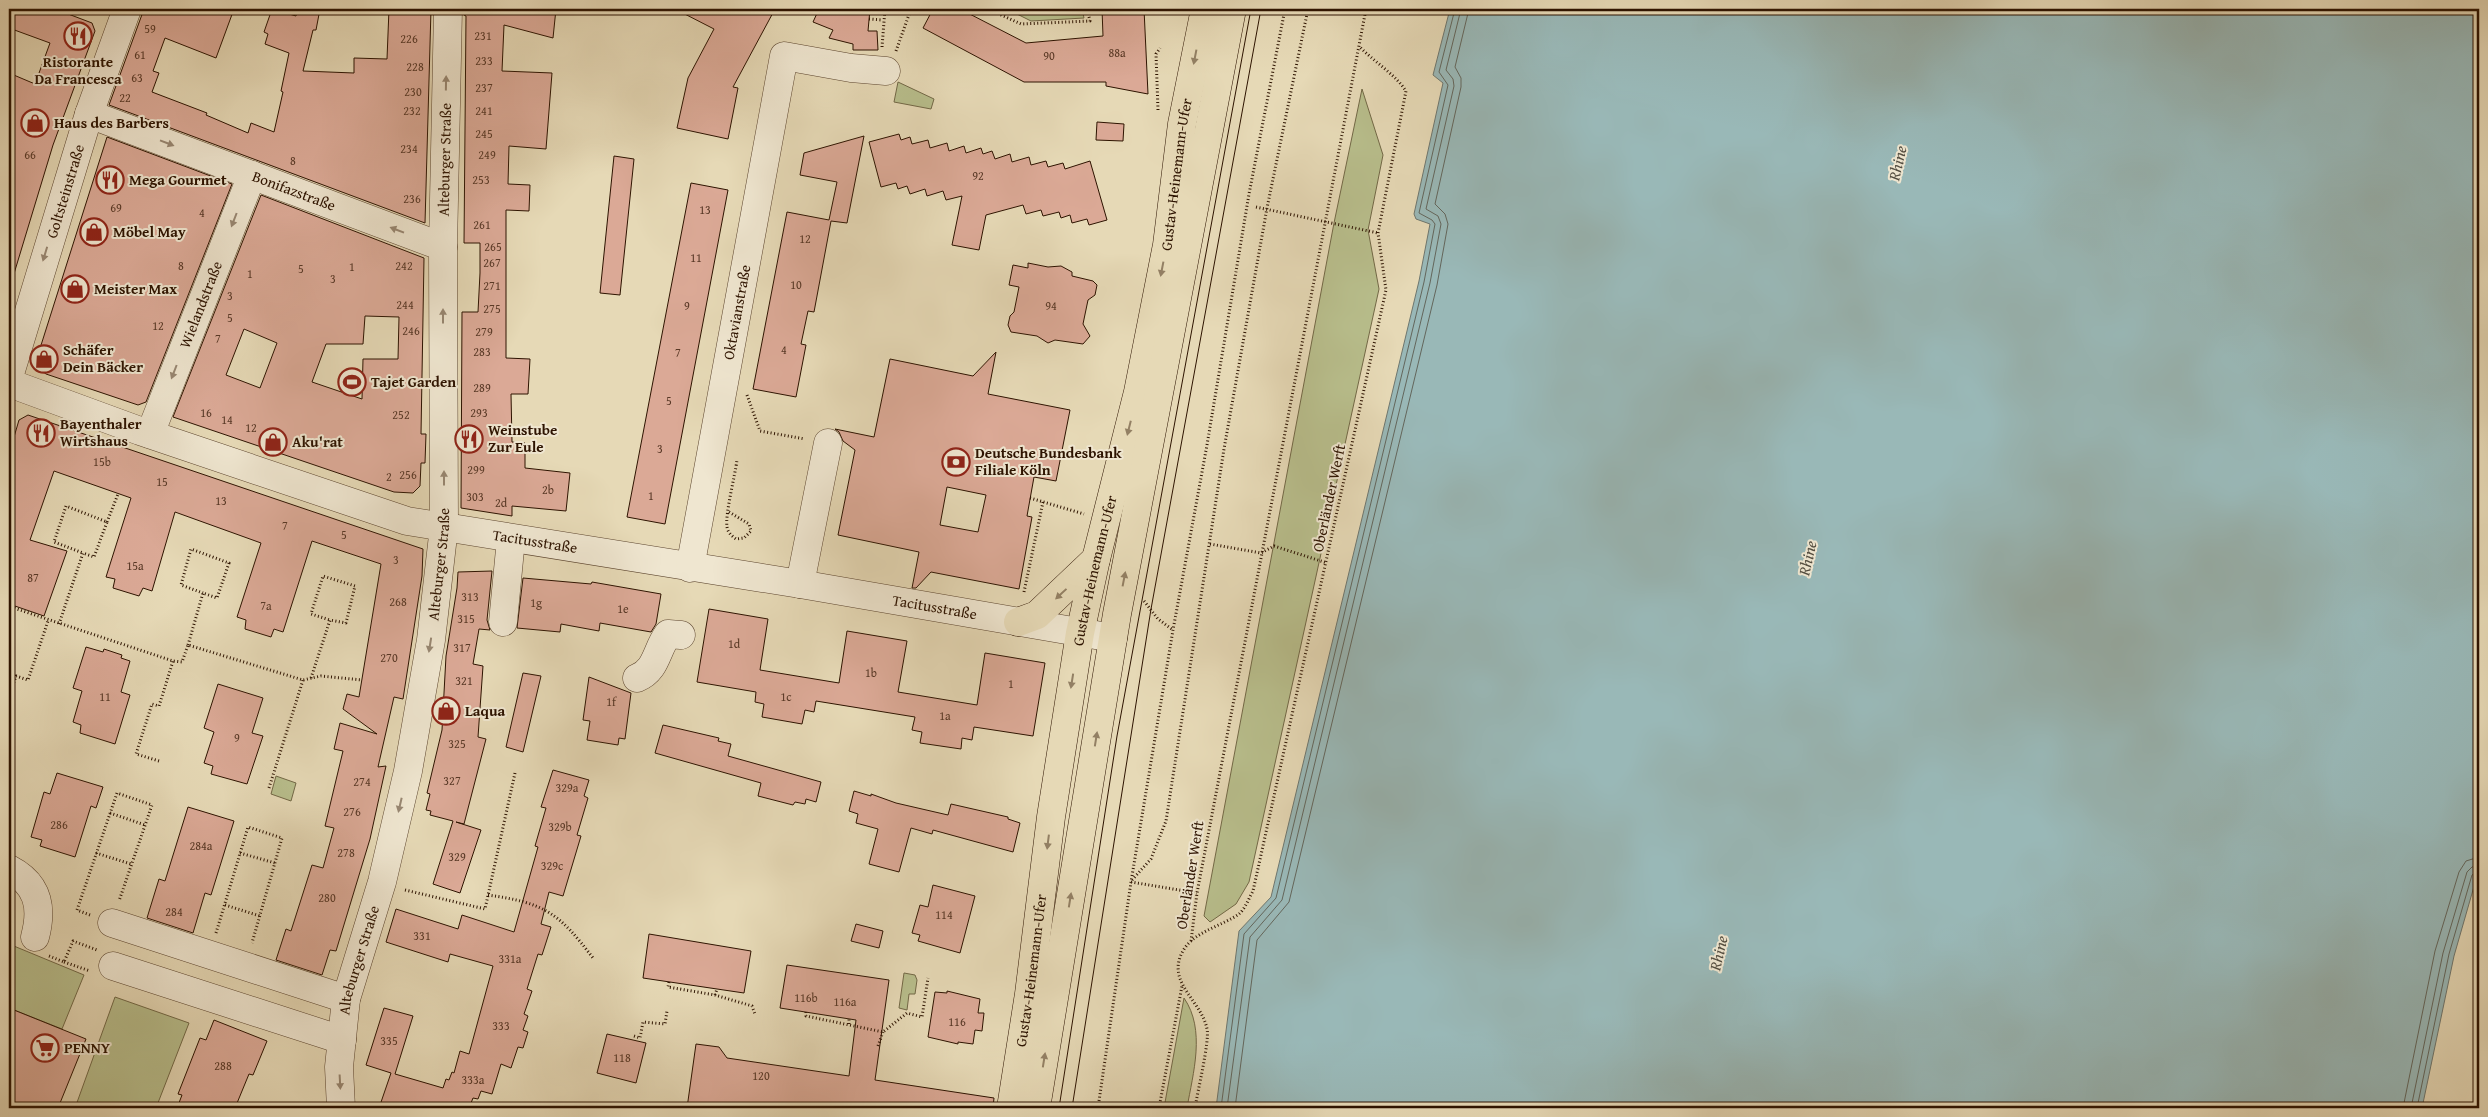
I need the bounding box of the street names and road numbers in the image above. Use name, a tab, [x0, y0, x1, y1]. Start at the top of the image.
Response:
street label: Gustav-Heinemann-Ufer	[1155, 96, 1197, 253]
street label: Alteburger Straße	[433, 103, 456, 216]
street label: Goltsteinstraße	[41, 142, 89, 241]
street label: Bonifazstraße	[250, 165, 339, 216]
street label: Wielandstraße	[174, 258, 227, 351]
street label: Oktavianstraße	[717, 263, 755, 361]
street label: Oberländer Werft	[1307, 441, 1350, 554]
street label: Gustav-Heinemann-Ufer	[1067, 493, 1122, 647]
street label: Alteburger Straße	[422, 508, 454, 622]
street label: Tacitusstraße	[491, 524, 579, 558]
street label: Tacitusstraße	[891, 589, 979, 624]
street label: Oberländer Werft	[1171, 818, 1209, 931]
street label: Gustav-Heinemann-Ufer	[1010, 893, 1051, 1048]
street label: Alteburger Straße	[333, 903, 384, 1016]

